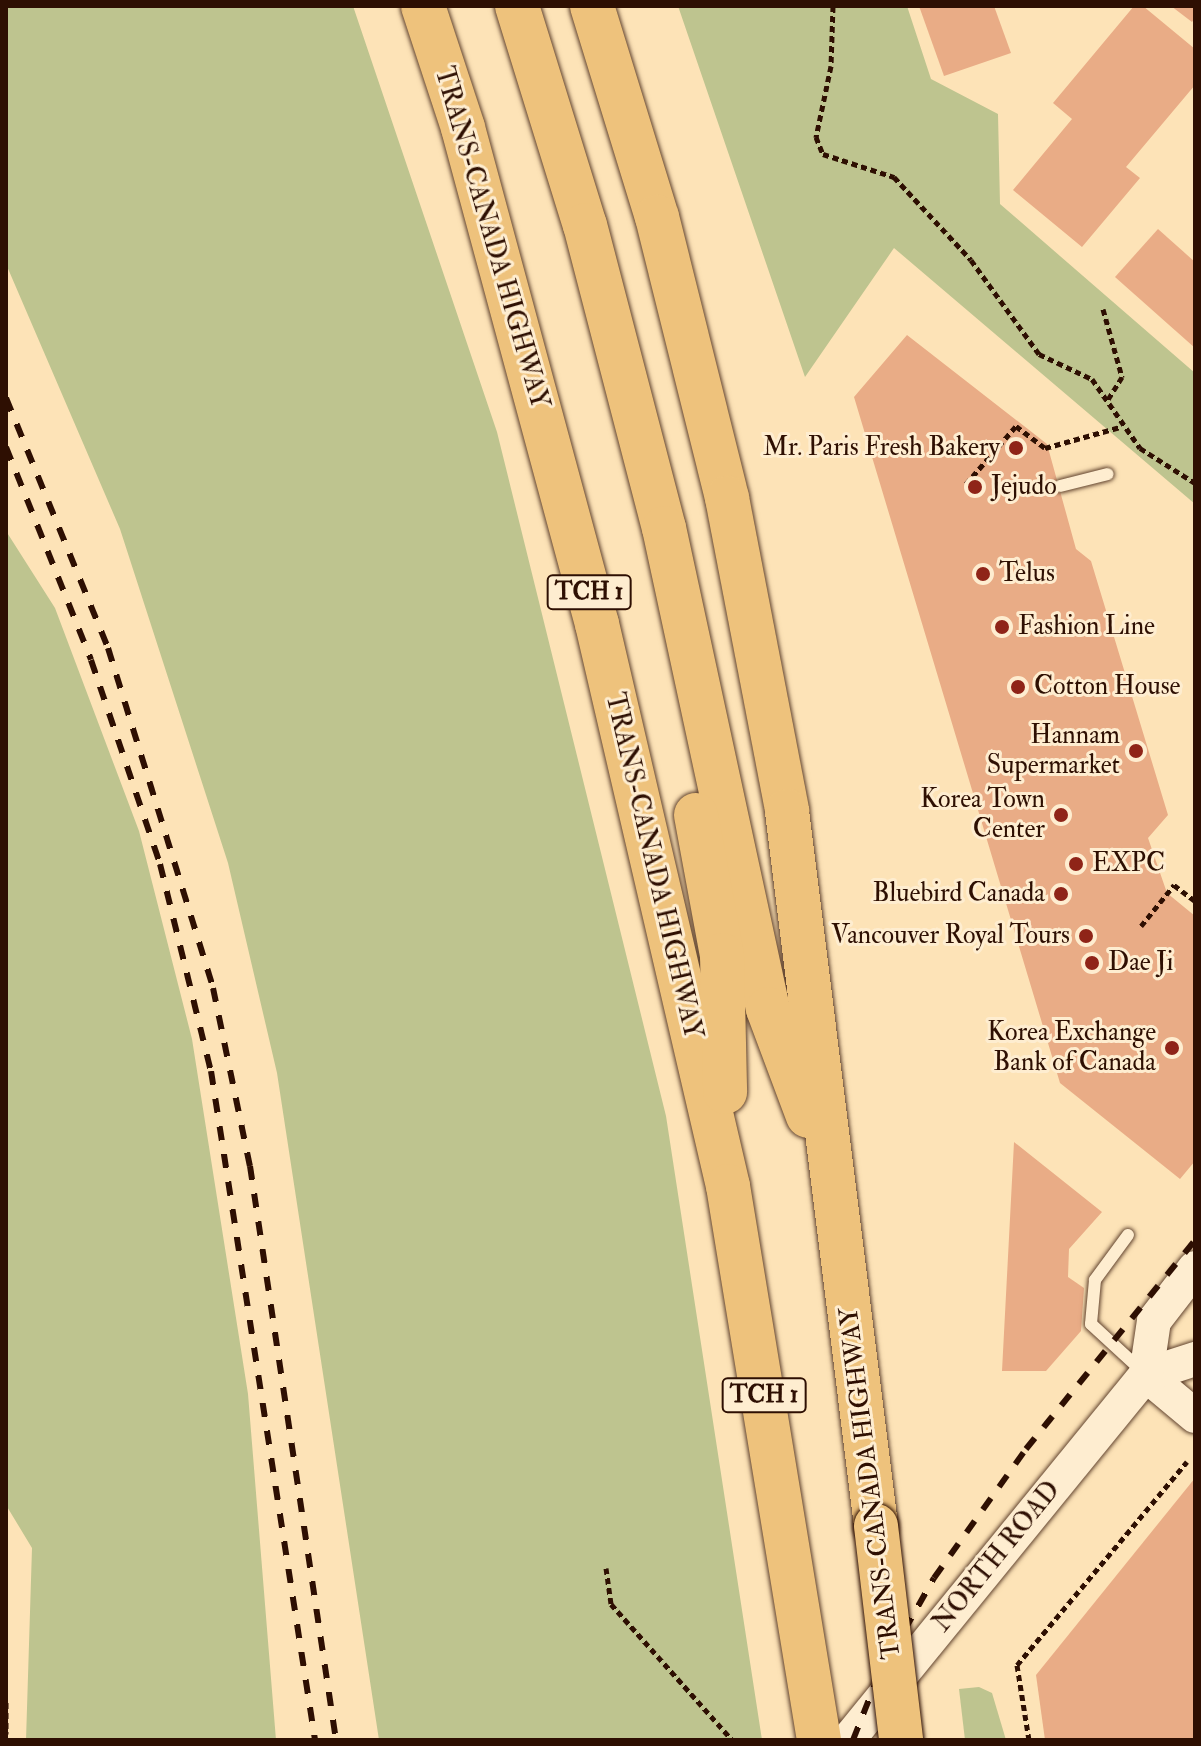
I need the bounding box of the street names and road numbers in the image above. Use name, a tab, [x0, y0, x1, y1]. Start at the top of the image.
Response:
street label: TRANS-CANADA HIGHWAY	[427, 63, 555, 413]
road number: TCH 1	[545, 572, 633, 612]
street label: TRANS-CANADA HIGHWAY	[598, 690, 708, 1042]
street label: TRANS-CANADA HIGHWAY	[834, 1305, 908, 1661]
road number: TCH 1	[720, 1375, 808, 1415]
street label: NORTH ROAD	[927, 1475, 1067, 1639]

